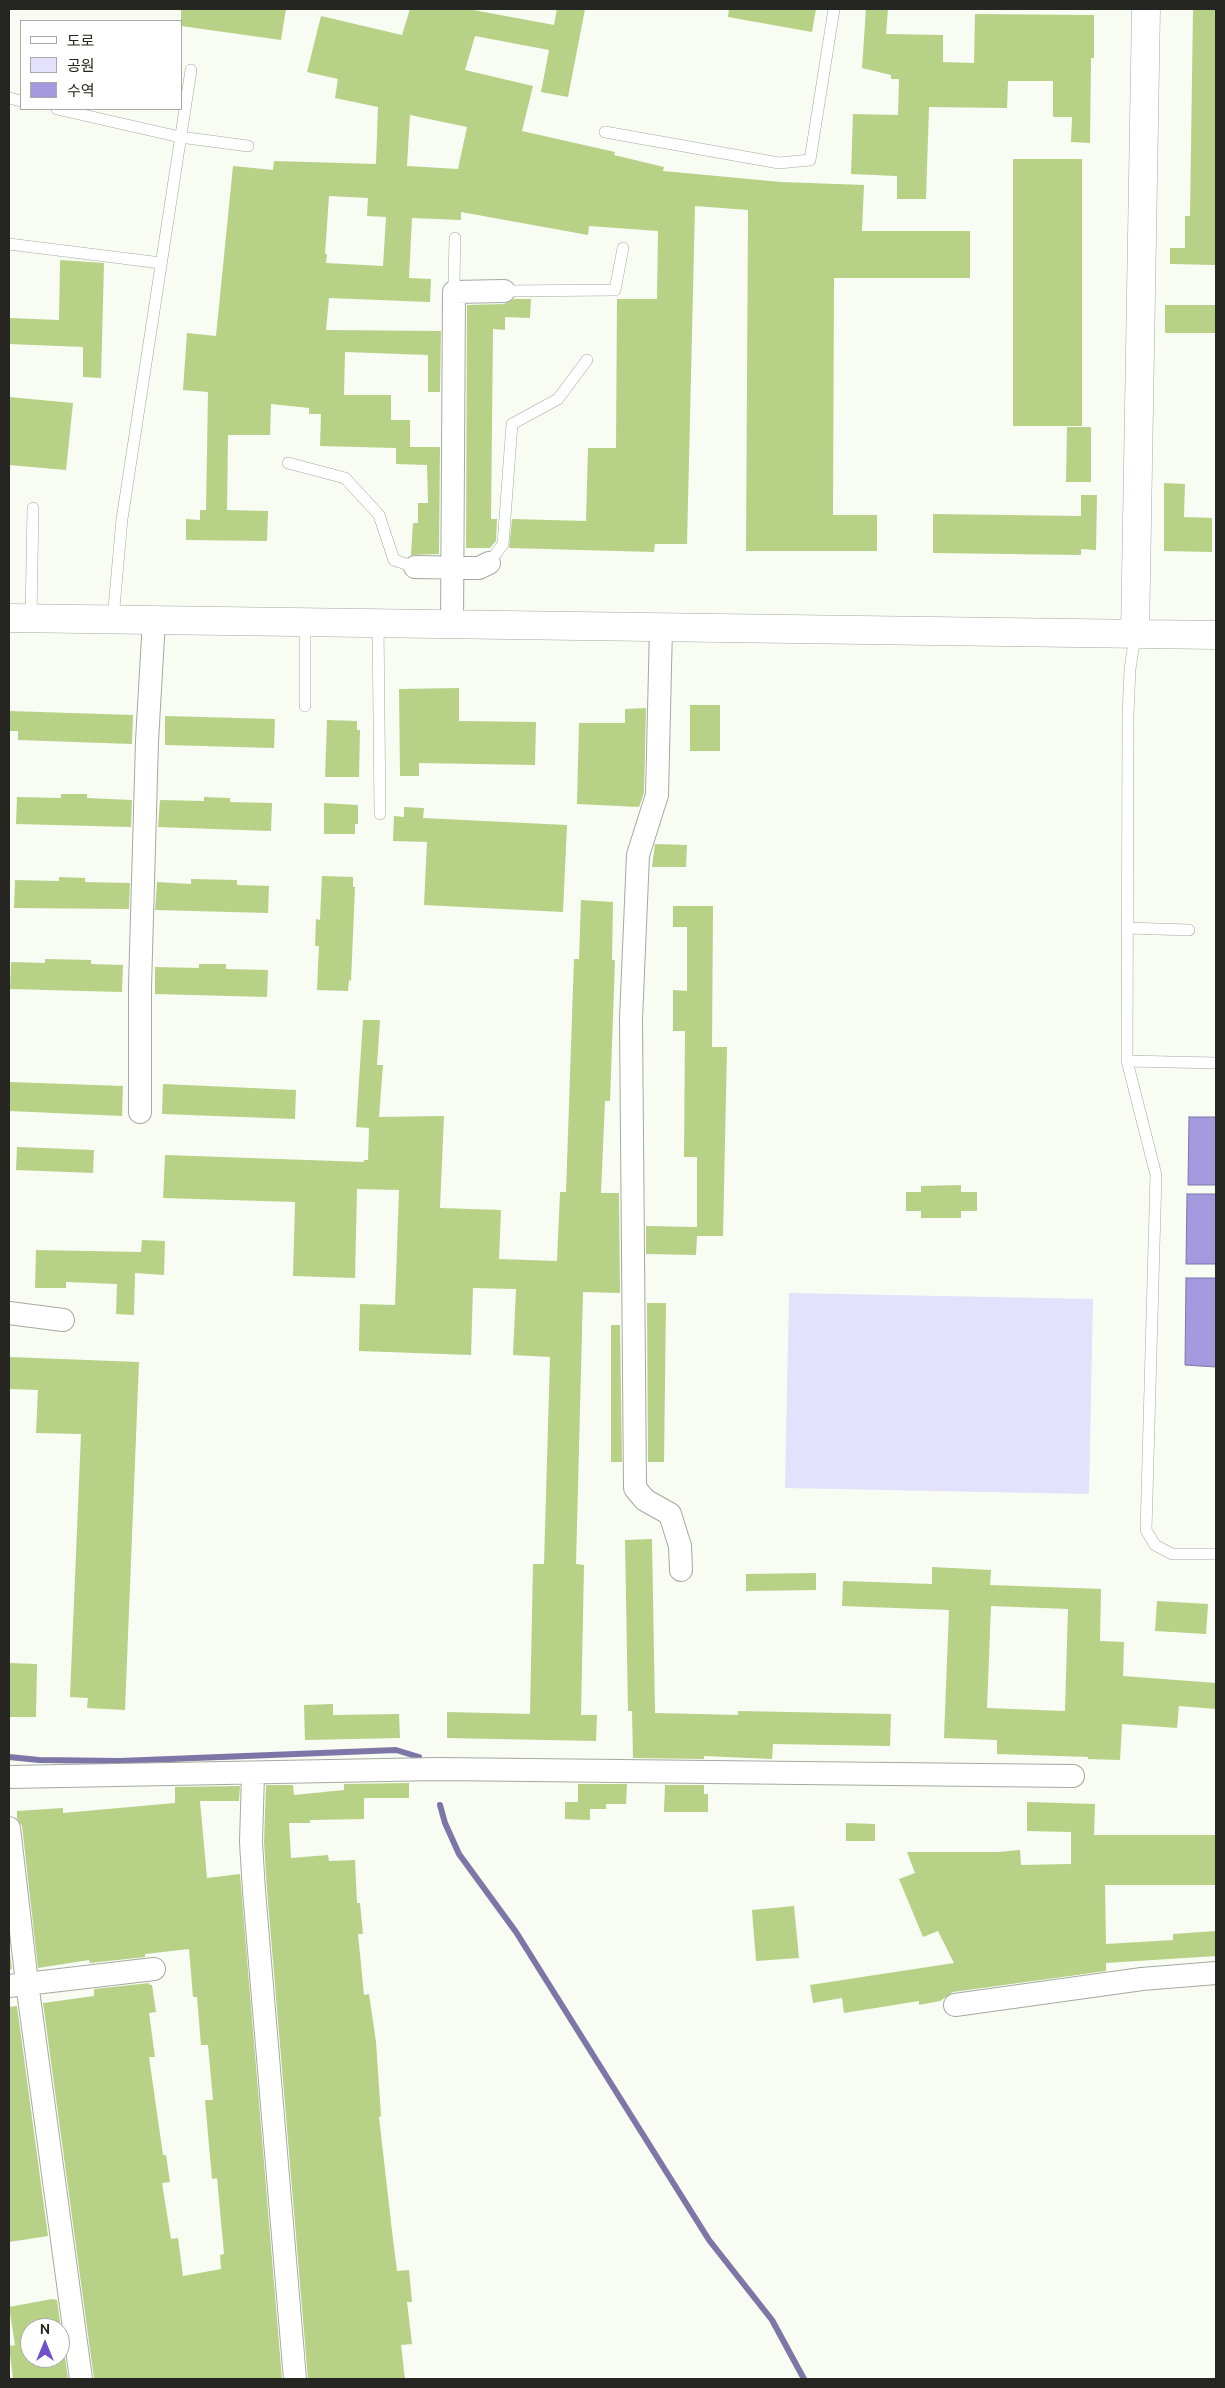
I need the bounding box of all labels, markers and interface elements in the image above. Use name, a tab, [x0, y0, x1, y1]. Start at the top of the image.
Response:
legend	[20, 20, 182, 110]
text: 도로	[67, 32, 95, 49]
text: 공원	[67, 57, 95, 74]
text: 수역	[67, 82, 95, 99]
north arrow	[20, 2318, 70, 2368]
text: N	[40, 2321, 50, 2337]

